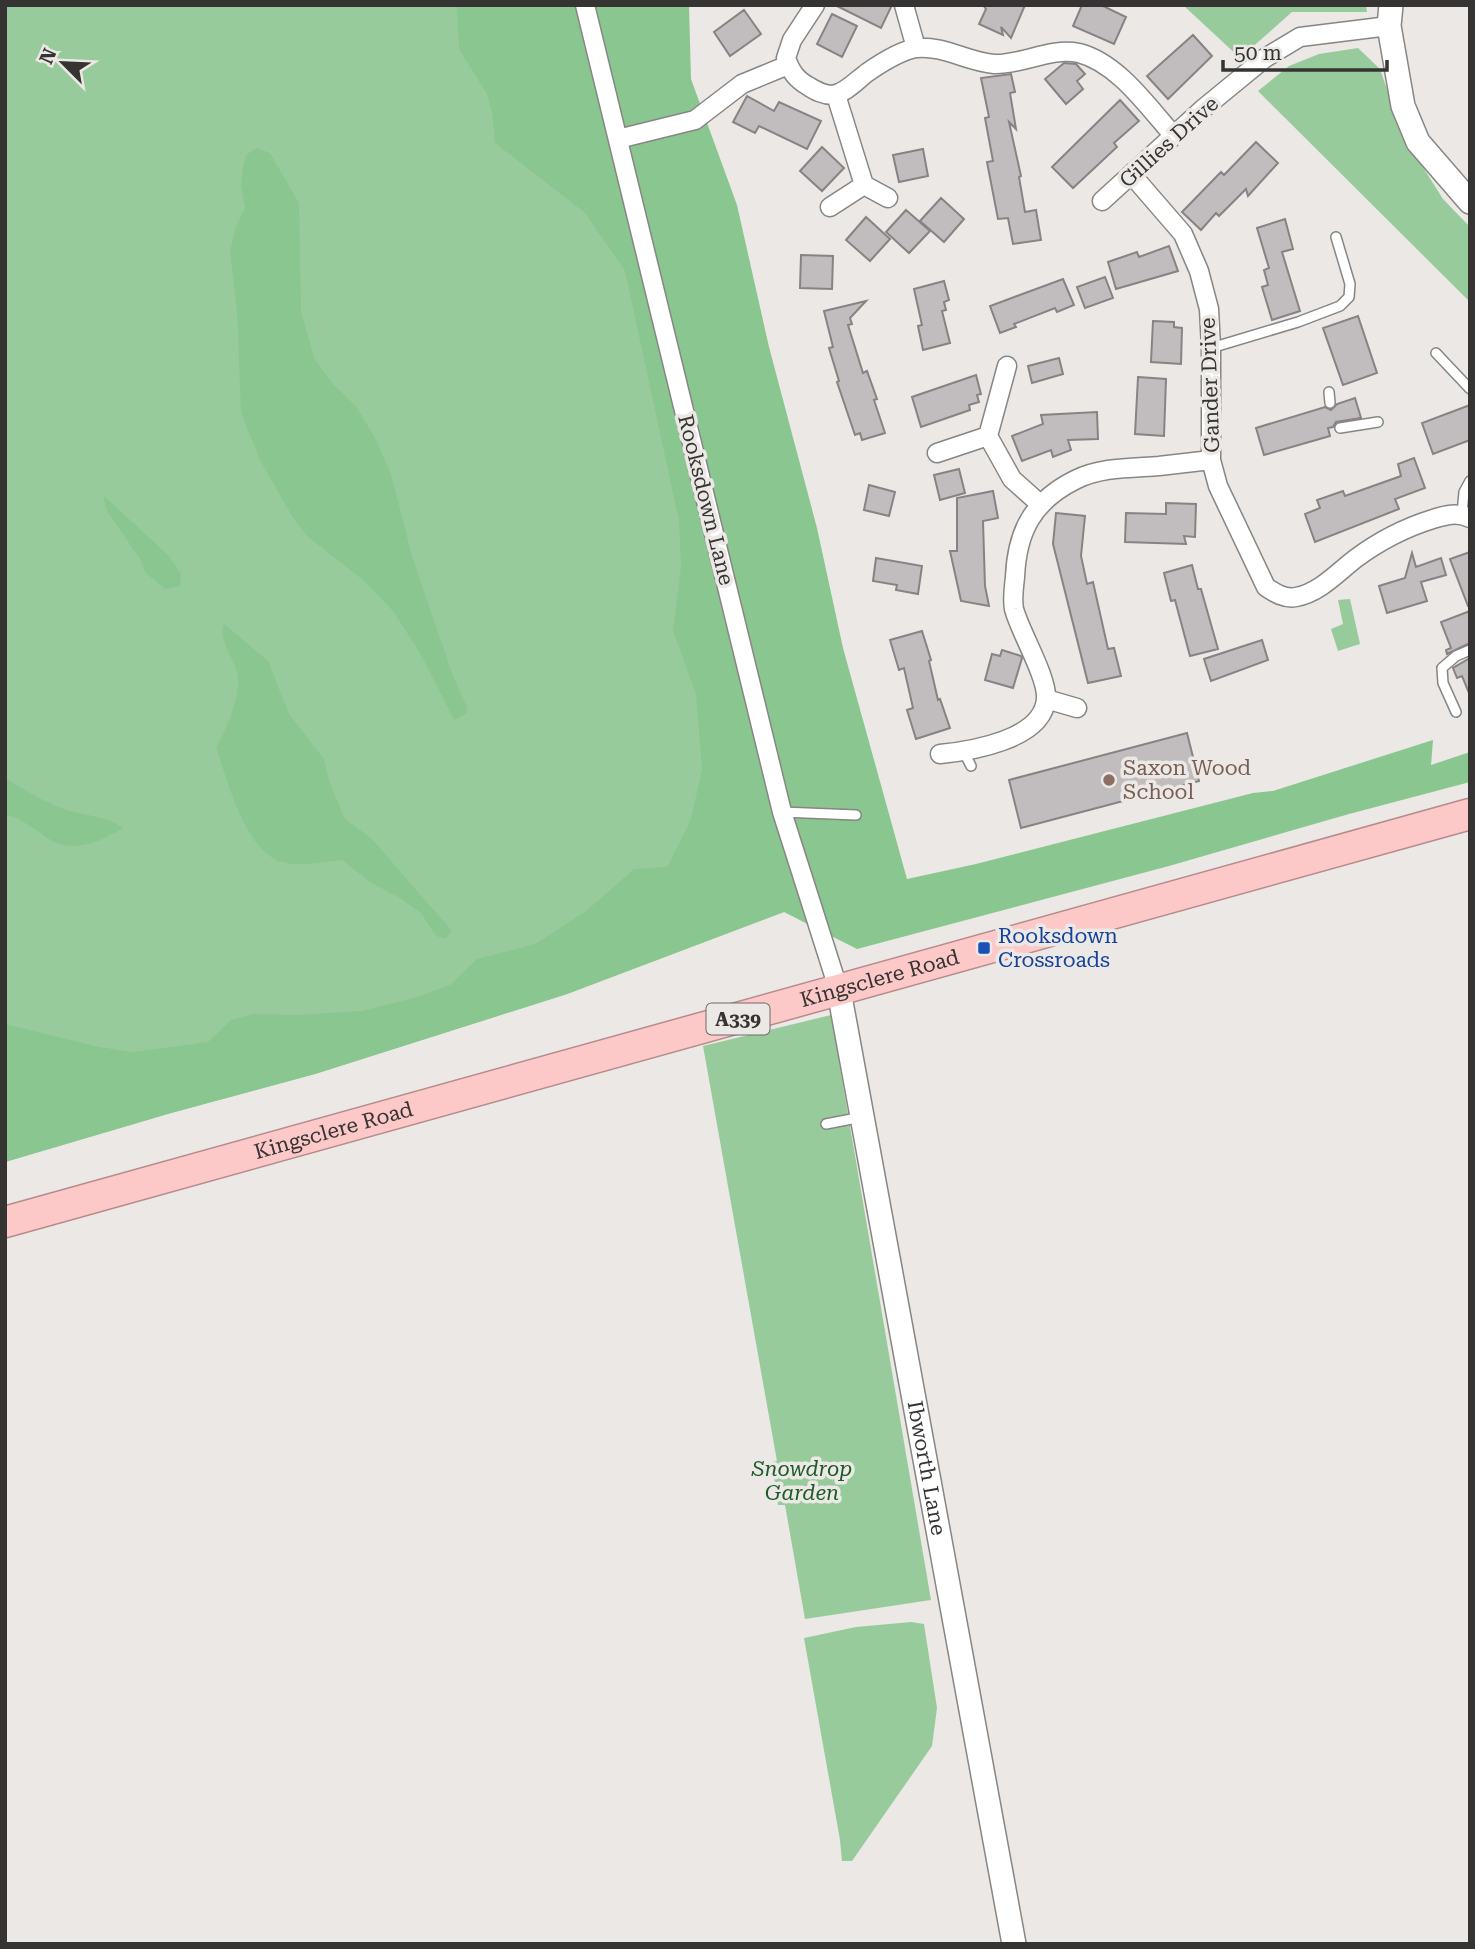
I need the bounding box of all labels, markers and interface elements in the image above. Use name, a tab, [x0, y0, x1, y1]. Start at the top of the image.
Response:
north arrow	[28, 28, 98, 98]
scale bar	[1223, 28, 1388, 72]
text: 50 m	[1234, 41, 1282, 65]
text: N	[34, 45, 62, 68]
street label: Gillies Drive	[1115, 92, 1223, 192]
street label: Gander Drive	[1196, 317, 1224, 453]
street label: Rooksdown Lane	[673, 412, 739, 588]
place label: Saxon Wood School	[1123, 756, 1252, 804]
marker: Saxon Wood School	[1101, 772, 1117, 788]
place label: Rooksdown Crossroads	[998, 924, 1118, 972]
marker: Rooksdown Crossroads	[976, 940, 992, 956]
street label: Kingsclere Road	[798, 945, 962, 1012]
road number: A339	[706, 1004, 770, 1035]
street label: Kingsclere Road	[251, 1097, 416, 1164]
street label: Ibworth Lane	[902, 1399, 951, 1537]
park label: Snowdrop Garden	[751, 1457, 852, 1505]

